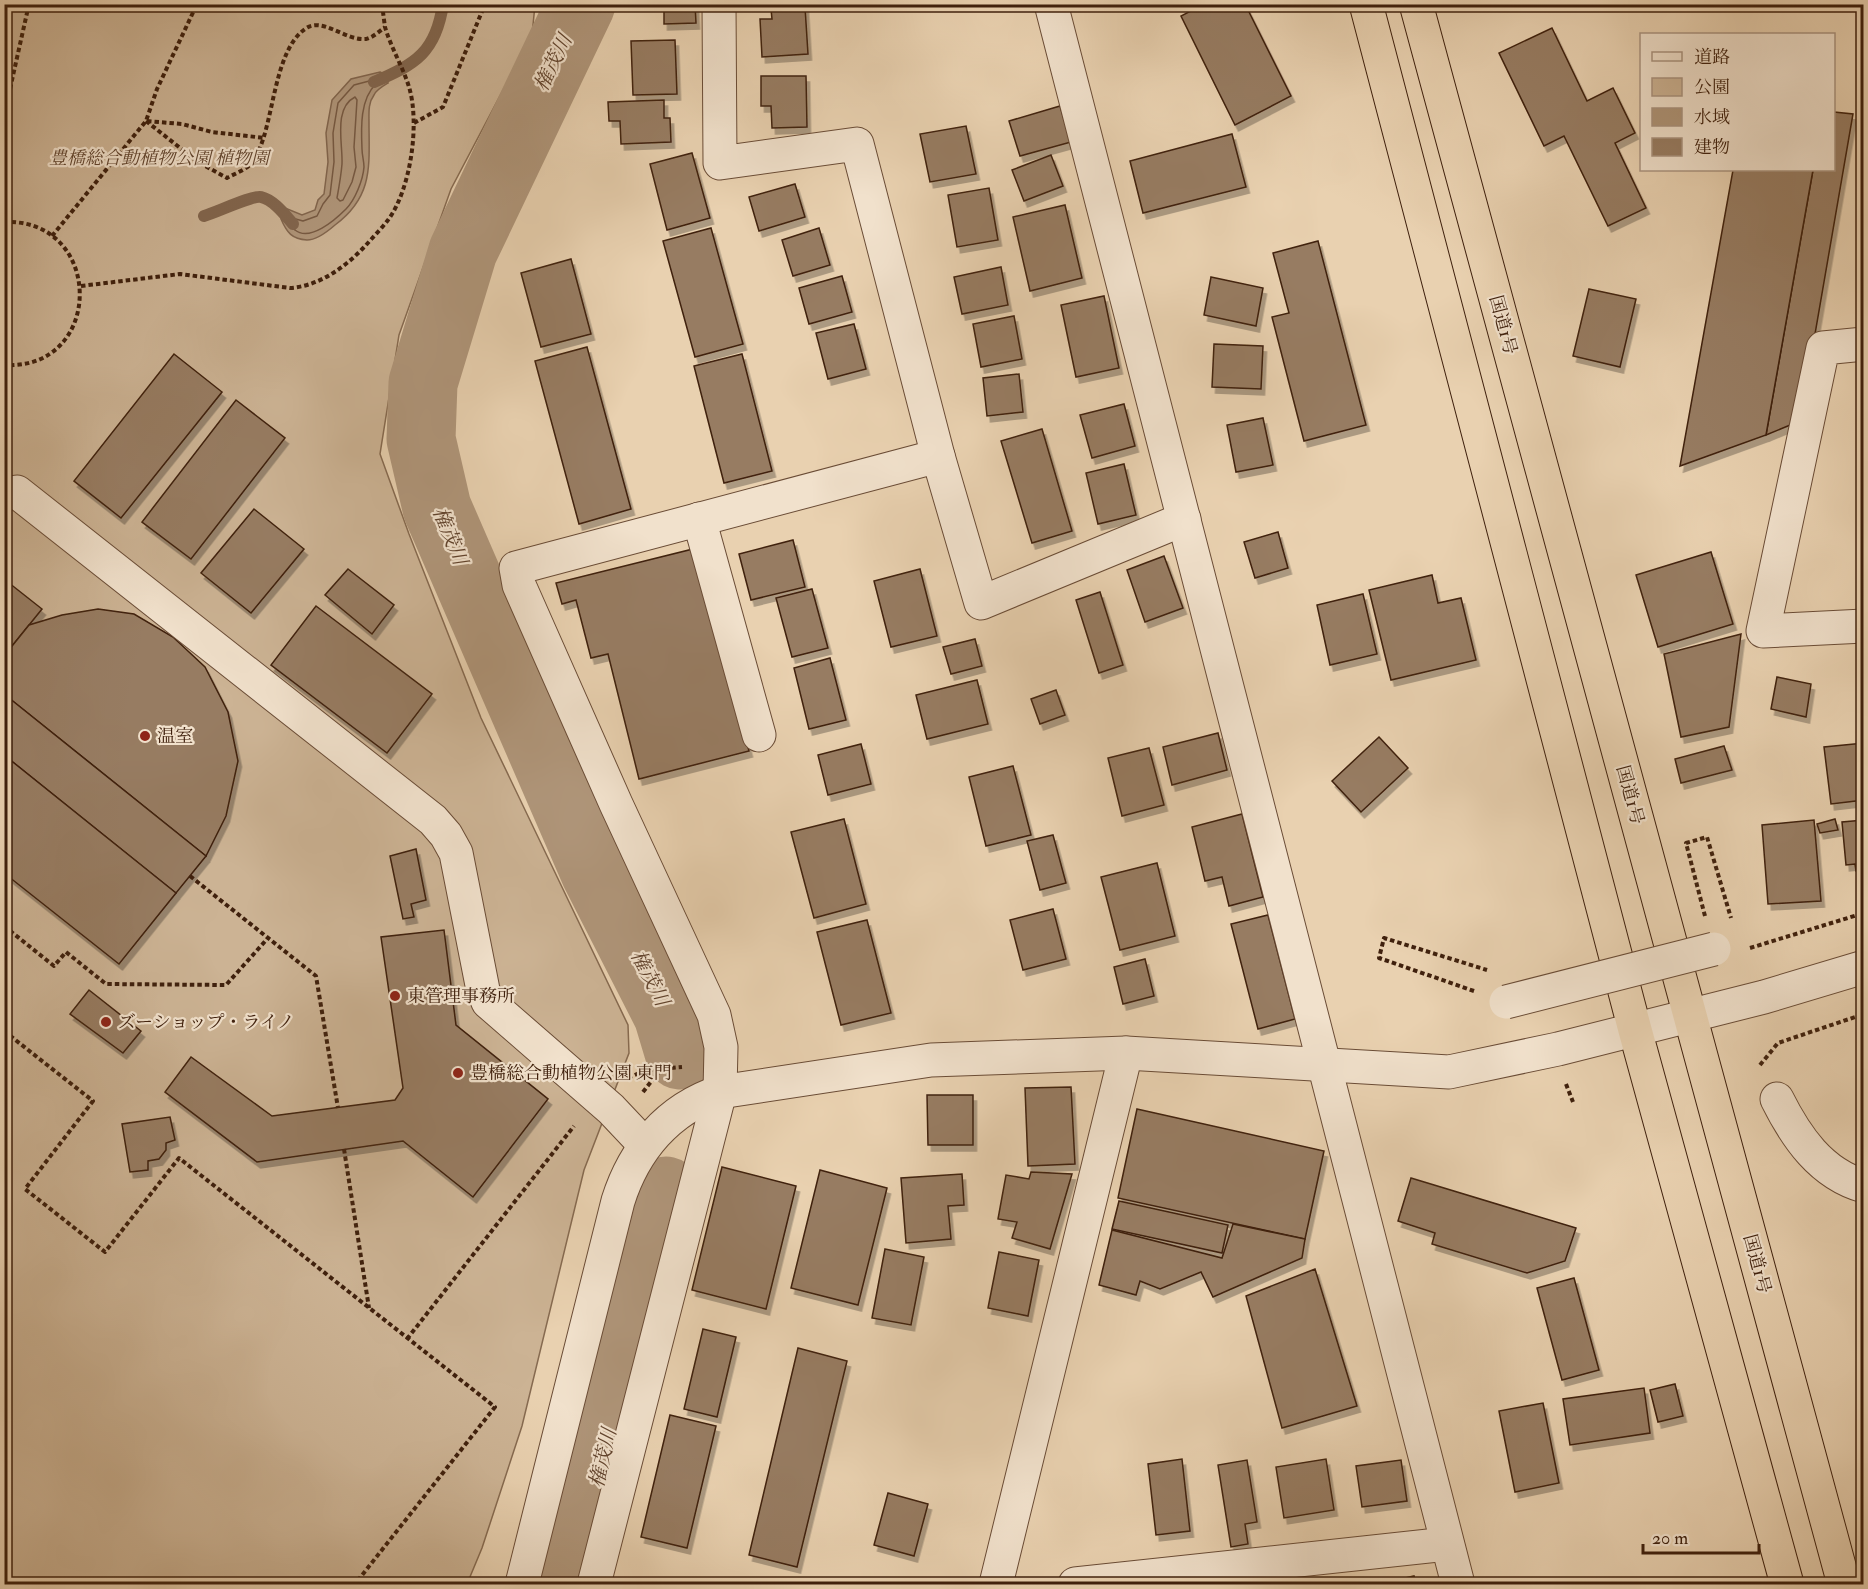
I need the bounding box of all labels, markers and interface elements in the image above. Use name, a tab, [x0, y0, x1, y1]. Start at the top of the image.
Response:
water label: 権茂川	[529, 29, 578, 95]
legend	[1640, 33, 1835, 171]
text: 道路	[1694, 46, 1730, 69]
text: 公園	[1694, 76, 1730, 99]
text: 水域	[1694, 106, 1730, 129]
text: 建物	[1694, 136, 1730, 159]
park label: 豊橋総合動植物公園 植物園	[49, 147, 272, 170]
street label: 国道1号	[1484, 293, 1522, 357]
water label: 権茂川	[427, 504, 474, 570]
place label: 温室	[157, 725, 193, 748]
marker: 温室	[138, 729, 152, 743]
street label: 国道1号	[1611, 763, 1649, 827]
water label: 権茂川	[625, 946, 676, 1012]
place label: 東管理事務所	[407, 985, 515, 1008]
marker: 東管理事務所	[388, 989, 402, 1003]
place label: ズーショップ・ライノ	[118, 1011, 295, 1034]
marker: ズーショップ・ライノ	[99, 1015, 113, 1029]
place label: 豊橋総合動植物公園 東門	[470, 1062, 672, 1085]
marker: 豊橋総合動植物公園 東門	[451, 1066, 465, 1080]
street label: 国道1号	[1738, 1232, 1776, 1296]
water label: 権茂川	[584, 1424, 622, 1490]
scale bar	[1643, 1517, 1758, 1555]
text: 20 m	[1652, 1527, 1688, 1550]

